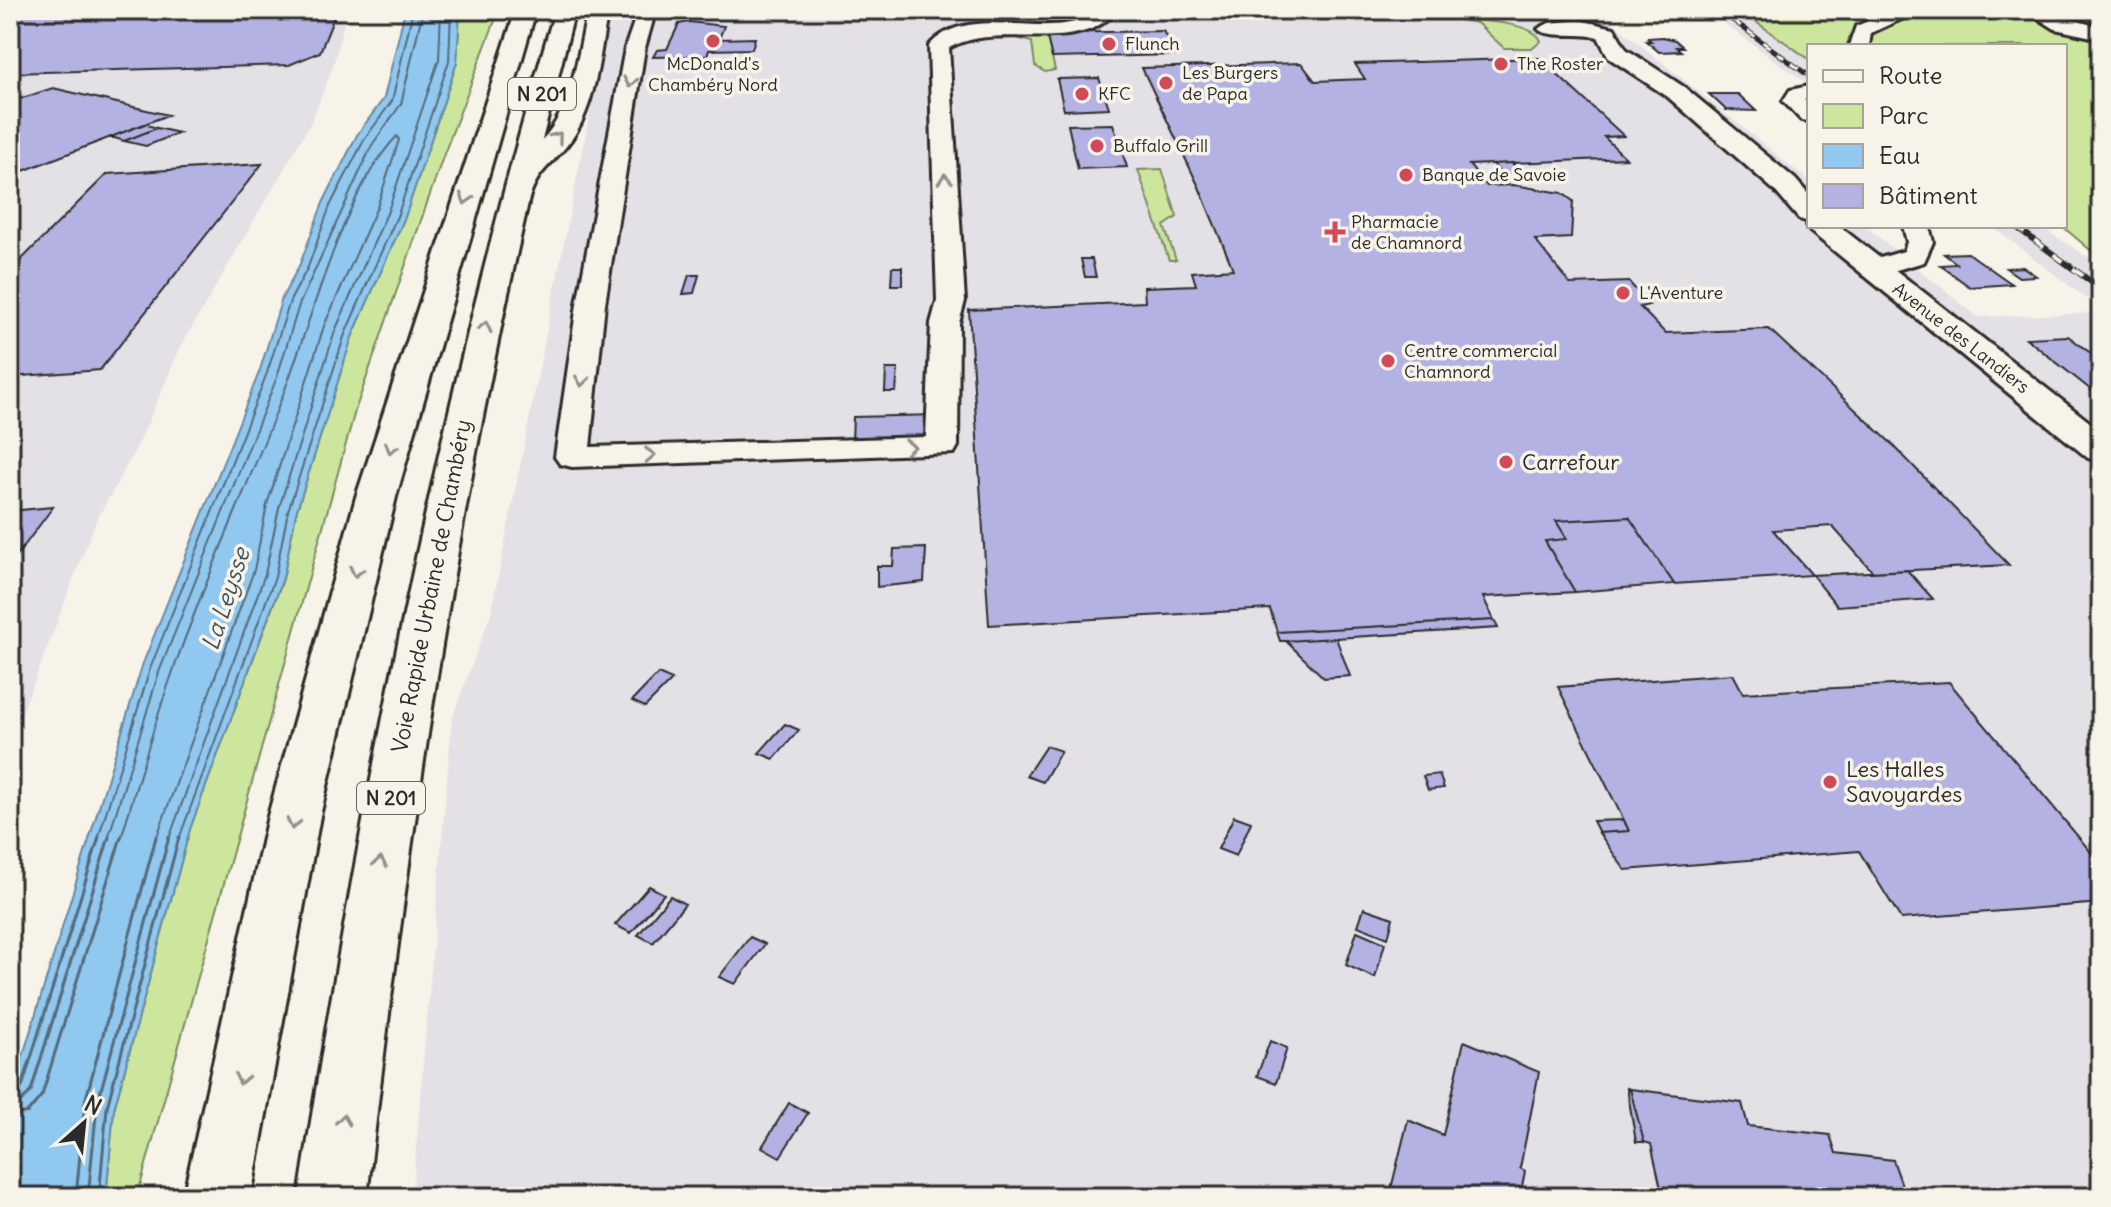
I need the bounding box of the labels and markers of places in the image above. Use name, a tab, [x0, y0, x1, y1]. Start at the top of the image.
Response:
marker: McDonald's Chambéry Nord	[704, 32, 722, 50]
place label: Flunch	[1125, 32, 1180, 55]
marker: Flunch	[1100, 35, 1118, 53]
place label: McDonald's Chambéry Nord	[648, 52, 778, 96]
place label: The Roster	[1517, 52, 1604, 75]
marker: The Roster	[1492, 55, 1510, 73]
place label: Les Burgers de Papa	[1182, 61, 1278, 105]
marker: Les Burgers de Papa	[1157, 74, 1175, 92]
place label: KFC	[1098, 82, 1131, 105]
marker: KFC	[1073, 85, 1091, 103]
place label: Buffalo Grill	[1113, 134, 1208, 157]
marker: Buffalo Grill	[1088, 137, 1106, 155]
place label: Banque de Savoie	[1422, 163, 1566, 186]
marker: Banque de Savoie	[1397, 166, 1415, 184]
place label: Pharmacie de Chamnord	[1351, 210, 1462, 254]
marker: Pharmacie de Chamnord	[1326, 223, 1344, 241]
place label: L'Aventure	[1639, 281, 1723, 304]
marker: L'Aventure	[1614, 284, 1632, 302]
place label: Centre commercial Chamnord	[1404, 339, 1557, 383]
marker: Centre commercial Chamnord	[1379, 352, 1397, 370]
place label: Carrefour	[1522, 448, 1619, 476]
marker: Carrefour	[1497, 453, 1515, 471]
place label: Les Halles Savoyardes	[1846, 755, 1962, 808]
marker: Les Halles Savoyardes	[1821, 773, 1839, 791]

